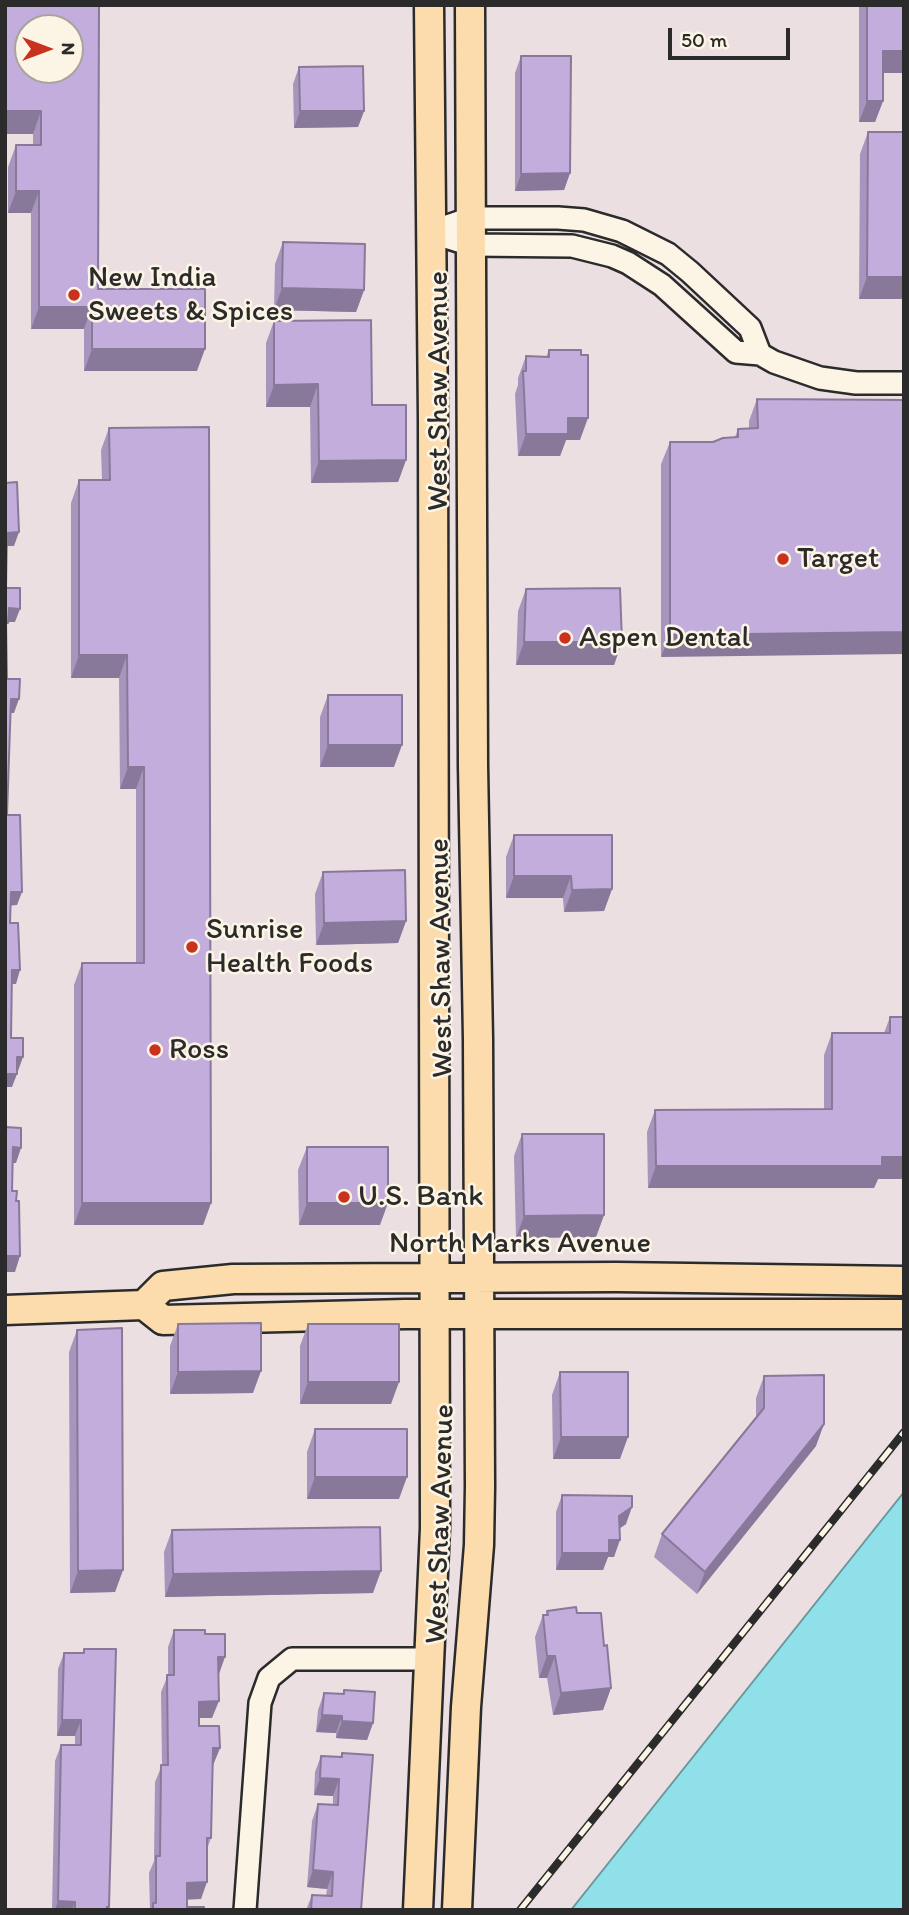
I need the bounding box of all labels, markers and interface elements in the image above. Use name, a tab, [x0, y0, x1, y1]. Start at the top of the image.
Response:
north arrow	[14, 14, 84, 84]
scale bar	[671, 14, 794, 58]
text: 50 m	[681, 27, 727, 52]
text: N	[57, 43, 80, 55]
place label: New India Sweets & Spices	[88, 260, 293, 330]
street label: West Shaw Avenue	[421, 271, 457, 511]
marker: New India Sweets & Spices	[66, 287, 82, 303]
place label: Target	[797, 541, 879, 577]
marker: Target	[775, 551, 791, 567]
place label: Aspen Dental	[579, 620, 750, 656]
marker: Aspen Dental	[557, 630, 573, 646]
street label: West Shaw Avenue	[422, 838, 462, 1078]
place label: Sunrise Health Foods	[206, 912, 373, 982]
marker: Sunrise Health Foods	[184, 939, 200, 955]
place label: Ross	[169, 1032, 229, 1068]
marker: Ross	[147, 1042, 163, 1058]
place label: U.S. Bank	[358, 1179, 484, 1215]
marker: U.S. Bank	[336, 1189, 352, 1205]
street label: North Marks Avenue	[389, 1226, 651, 1262]
street label: West Shaw Avenue	[419, 1404, 463, 1644]

